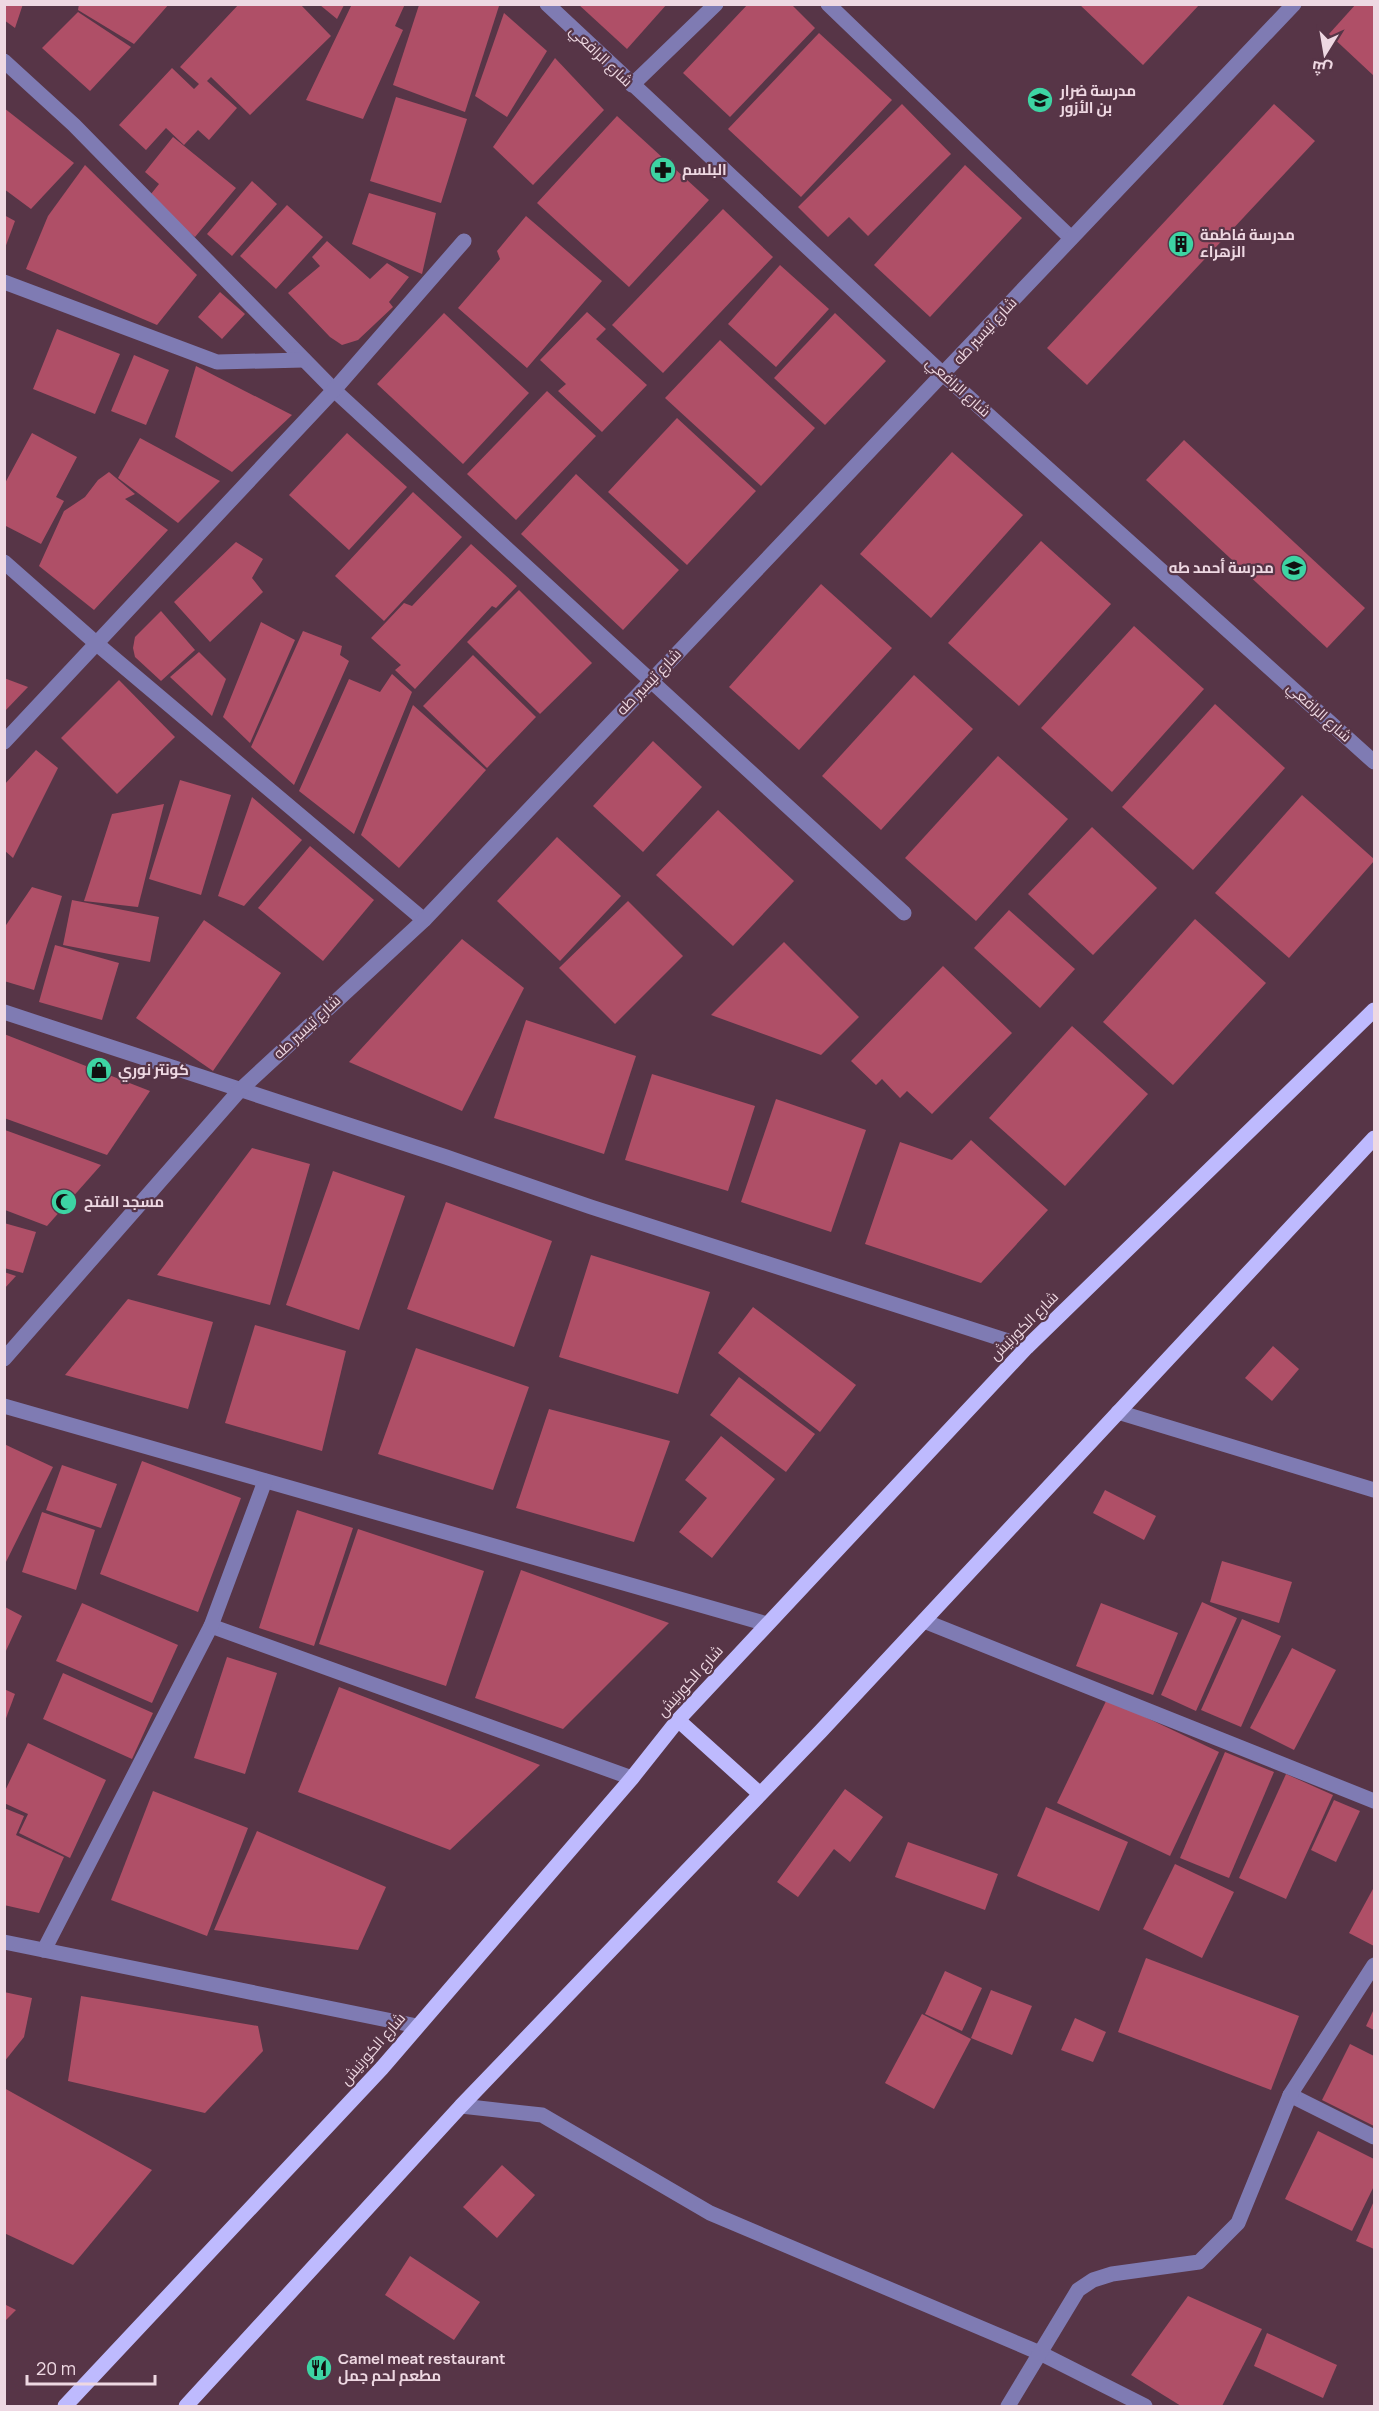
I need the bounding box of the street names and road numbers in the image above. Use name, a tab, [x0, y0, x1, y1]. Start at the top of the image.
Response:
street label: شارع الرافعي	[564, 20, 638, 93]
street label: شارع تيسير طه	[948, 292, 1022, 370]
street label: شارع الرافعي	[920, 352, 995, 423]
street label: شارع تيسير طه	[612, 644, 686, 720]
street label: شارع الرافعي	[1281, 677, 1356, 748]
street label: شارع تيسير طه	[268, 990, 346, 1064]
street label: شارع الكورنيش	[984, 1286, 1064, 1366]
street label: شارع الكورنيش	[652, 1640, 728, 1722]
street label: شارع الكورنيش	[335, 2008, 411, 2090]

